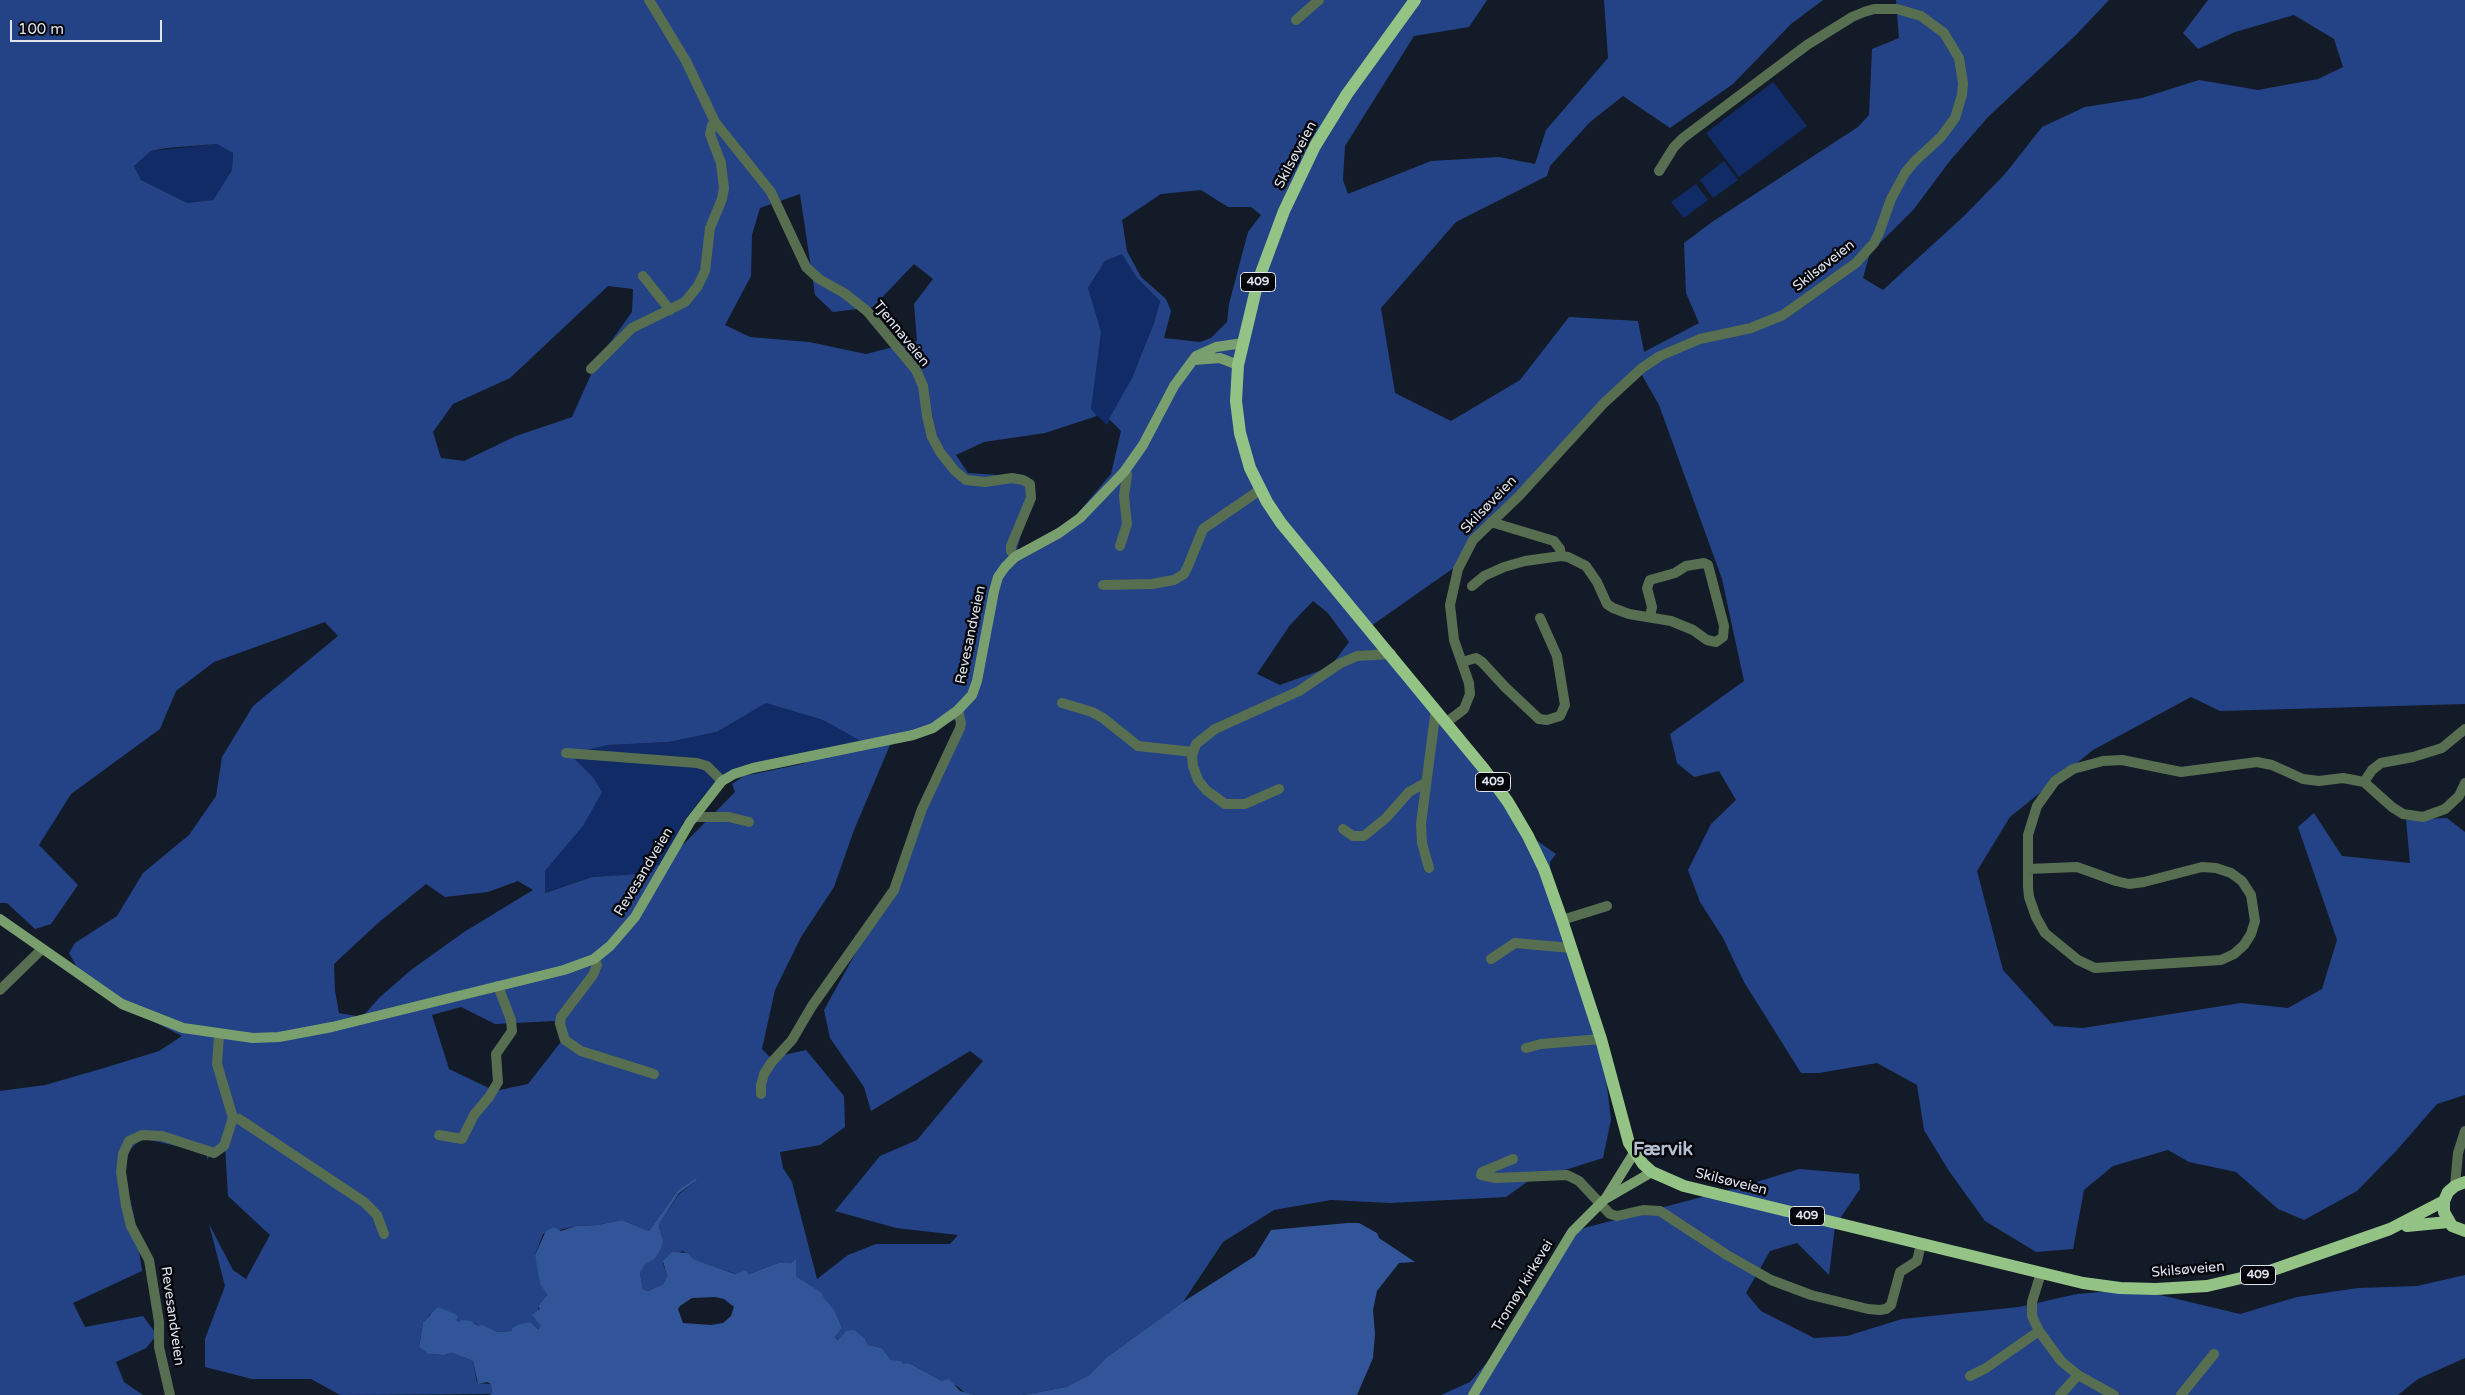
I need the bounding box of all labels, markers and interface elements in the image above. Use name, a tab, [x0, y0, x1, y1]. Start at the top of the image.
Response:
scale bar	[12, 10, 165, 42]
text: 100 m	[18, 20, 64, 38]
street label: Skilsøveien	[1271, 119, 1321, 191]
street label: Skilsøveien	[1790, 237, 1858, 295]
road number: 409	[1240, 272, 1276, 292]
street label: Tjennaveien	[869, 298, 933, 370]
street label: Skilsøveien	[1457, 473, 1521, 537]
street label: Revesandveien	[952, 584, 990, 686]
road number: 409	[1476, 772, 1510, 792]
street label: Revesandveien	[611, 825, 677, 919]
district label: Færvik	[1633, 1139, 1693, 1161]
street label: Skilsøveien	[1693, 1165, 1769, 1199]
road number: 409	[1790, 1206, 1824, 1226]
street label: Tromøy kirkevei	[1489, 1237, 1557, 1335]
street label: Skilsøveien	[2151, 1258, 2225, 1282]
street label: Revesandveien	[157, 1265, 187, 1367]
road number: 409	[2240, 1266, 2276, 1284]

